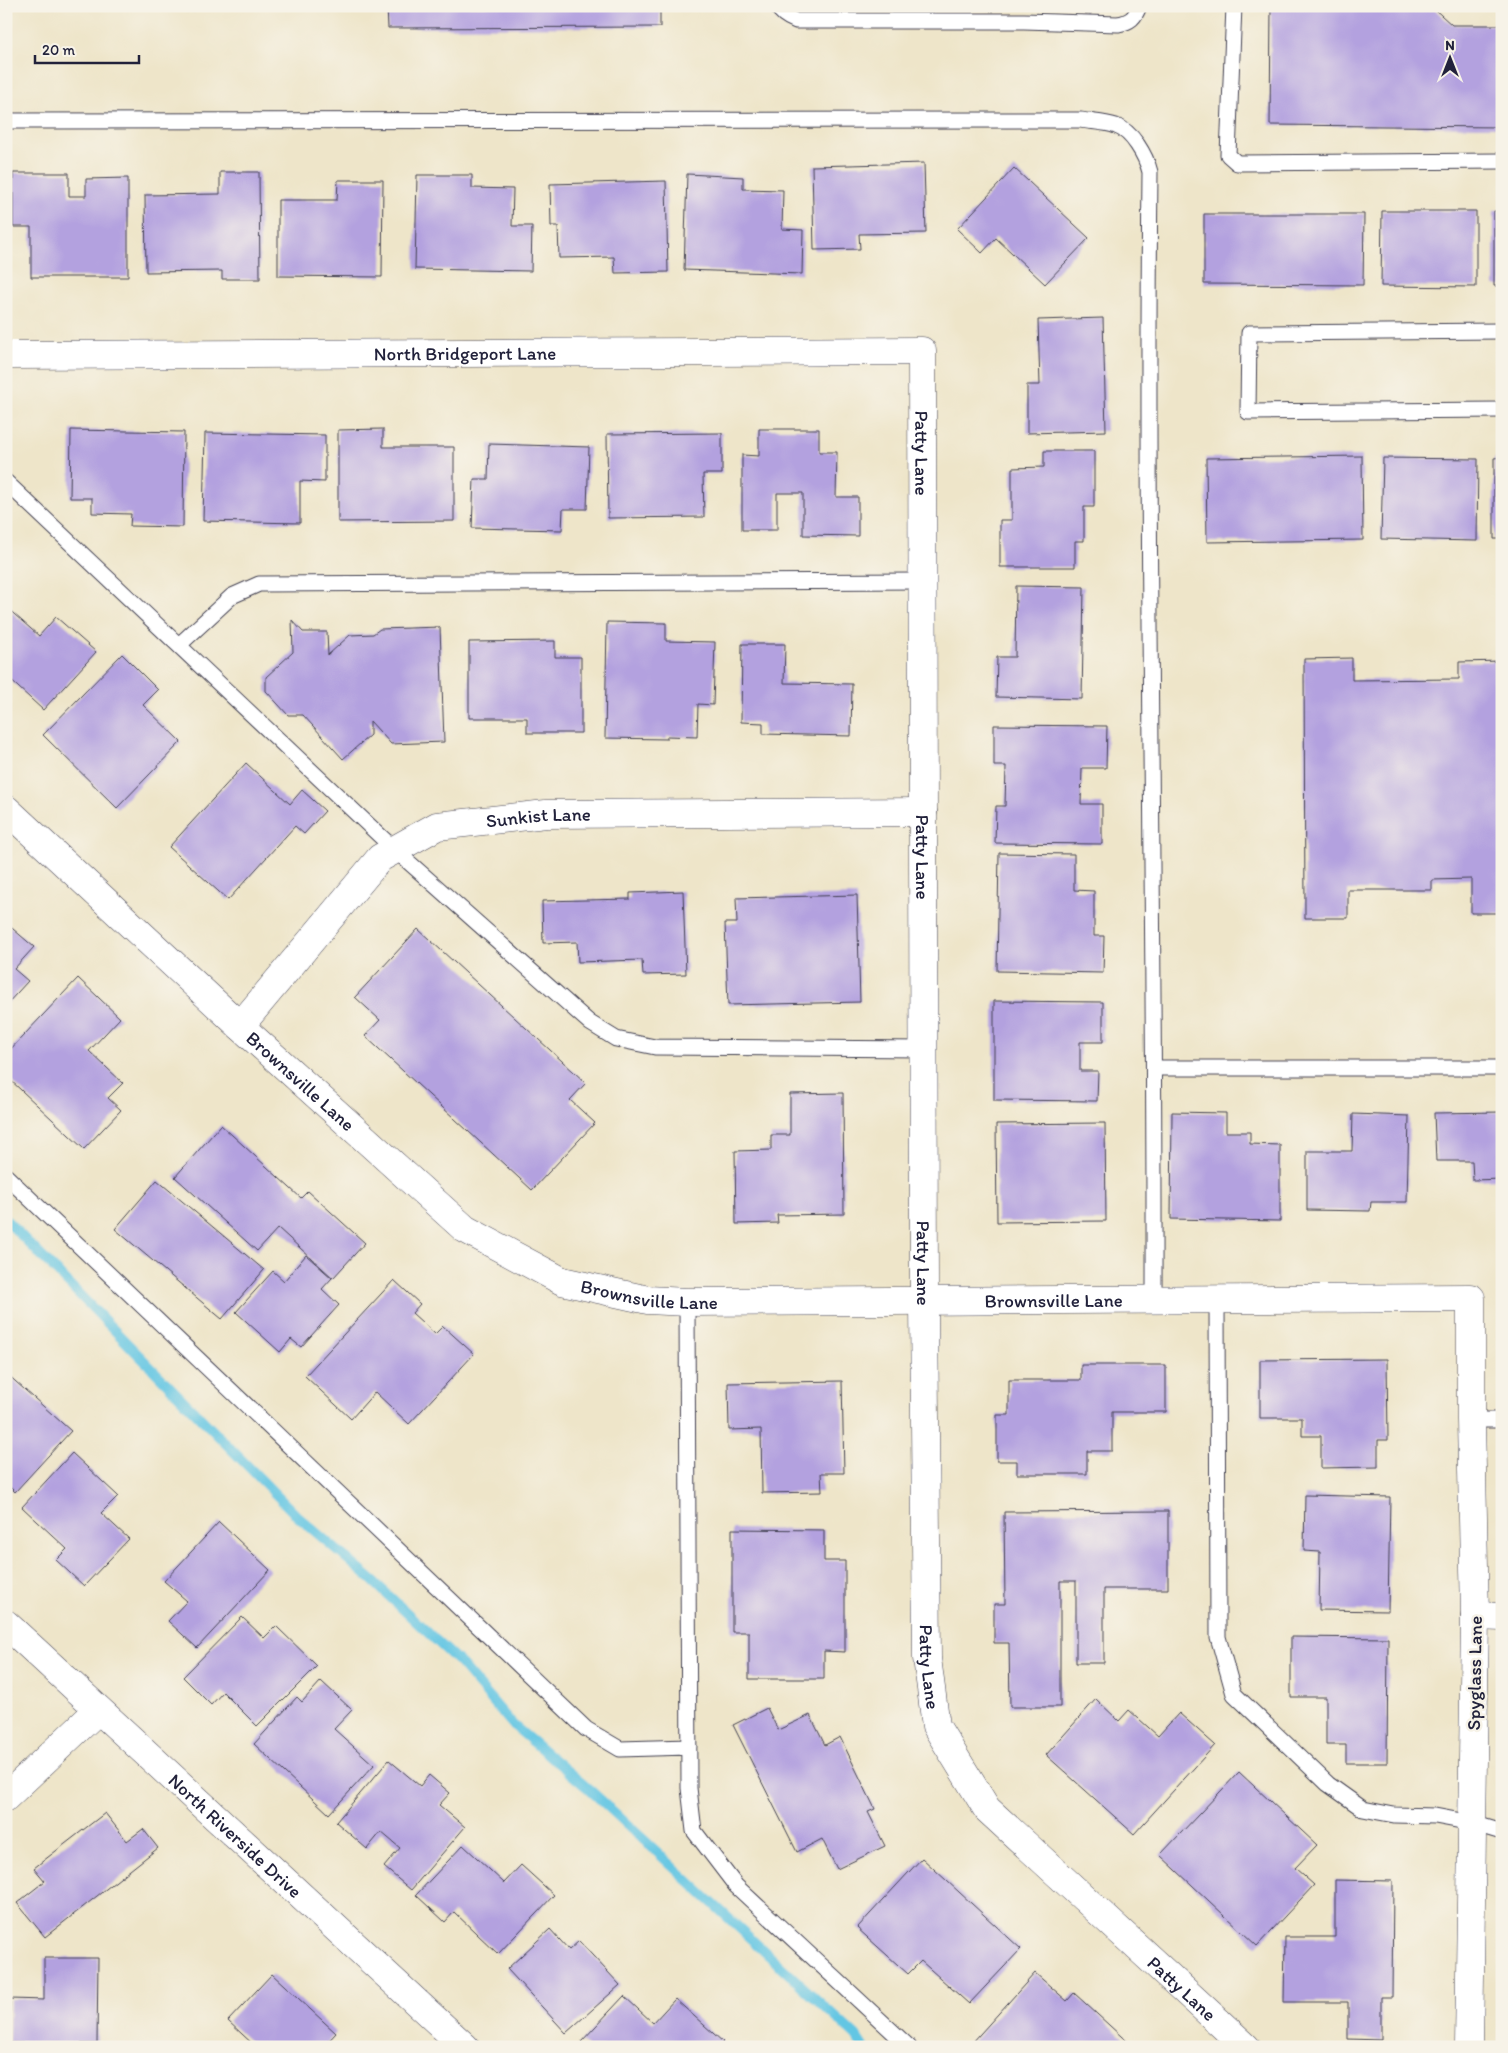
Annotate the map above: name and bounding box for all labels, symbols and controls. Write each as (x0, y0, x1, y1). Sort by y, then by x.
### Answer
scale bar (35, 32, 139, 64)
north arrow (1426, 32, 1476, 82)
text: N (1445, 37, 1455, 54)
text: 20 m (42, 41, 76, 59)
street label: North Bridgeport Lane (374, 342, 556, 365)
street label: Patty Lane (910, 410, 933, 496)
street label: Sunkist Lane (485, 803, 591, 833)
street label: Patty Lane (911, 814, 934, 900)
street label: Brownsville Lane (241, 1026, 360, 1136)
street label: Patty Lane (912, 1220, 935, 1306)
street label: Brownsville Lane (579, 1274, 718, 1314)
street label: Brownsville Lane (984, 1289, 1123, 1312)
street label: Spyglass Lane (1462, 1615, 1487, 1731)
street label: Patty Lane (915, 1624, 945, 1711)
street label: North Riverside Drive (164, 1769, 307, 1903)
street label: Patty Lane (1143, 1951, 1221, 2026)

